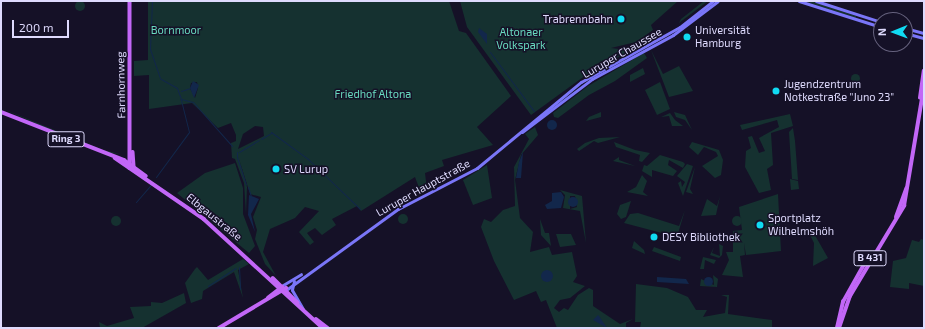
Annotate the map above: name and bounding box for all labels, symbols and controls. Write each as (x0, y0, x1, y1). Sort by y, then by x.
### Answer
scale bar (14, 12, 71, 38)
place label: Trabrennbahn (543, 12, 613, 26)
north arrow (873, 12, 913, 52)
marker: Trabrennbahn (616, 14, 626, 24)
text: 200 m (19, 20, 53, 34)
park label: Bornmoor (151, 23, 201, 37)
place label: Universität Hamburg (695, 24, 750, 50)
street label: Luruper Chaussee (580, 25, 664, 81)
park label: Altonaer Volkspark (496, 26, 546, 52)
text: N (875, 28, 888, 36)
marker: Universität Hamburg (682, 32, 692, 42)
street label: Farnhornweg (114, 51, 128, 119)
place label: Jugendzentrum Notkestraße "Juno 23" (784, 78, 894, 104)
marker: Jugendzentrum Notkestraße "Juno 23" (771, 86, 781, 96)
park label: Friedhof Altona (334, 87, 412, 101)
road number: Ring 3 (47, 131, 85, 147)
street label: Luruper Hauptstraße (374, 157, 472, 219)
place label: SV Lurup (284, 162, 328, 176)
marker: SV Lurup (271, 164, 281, 174)
street label: Elbgaustraße (184, 191, 244, 243)
place label: Sportplatz Wilhelmshöh (768, 212, 834, 238)
marker: Sportplatz Wilhelmshöh (755, 220, 765, 230)
place label: DESY Bibliothek (662, 230, 740, 244)
marker: DESY Bibliothek (649, 232, 659, 242)
road number: B 431 (853, 250, 887, 266)

